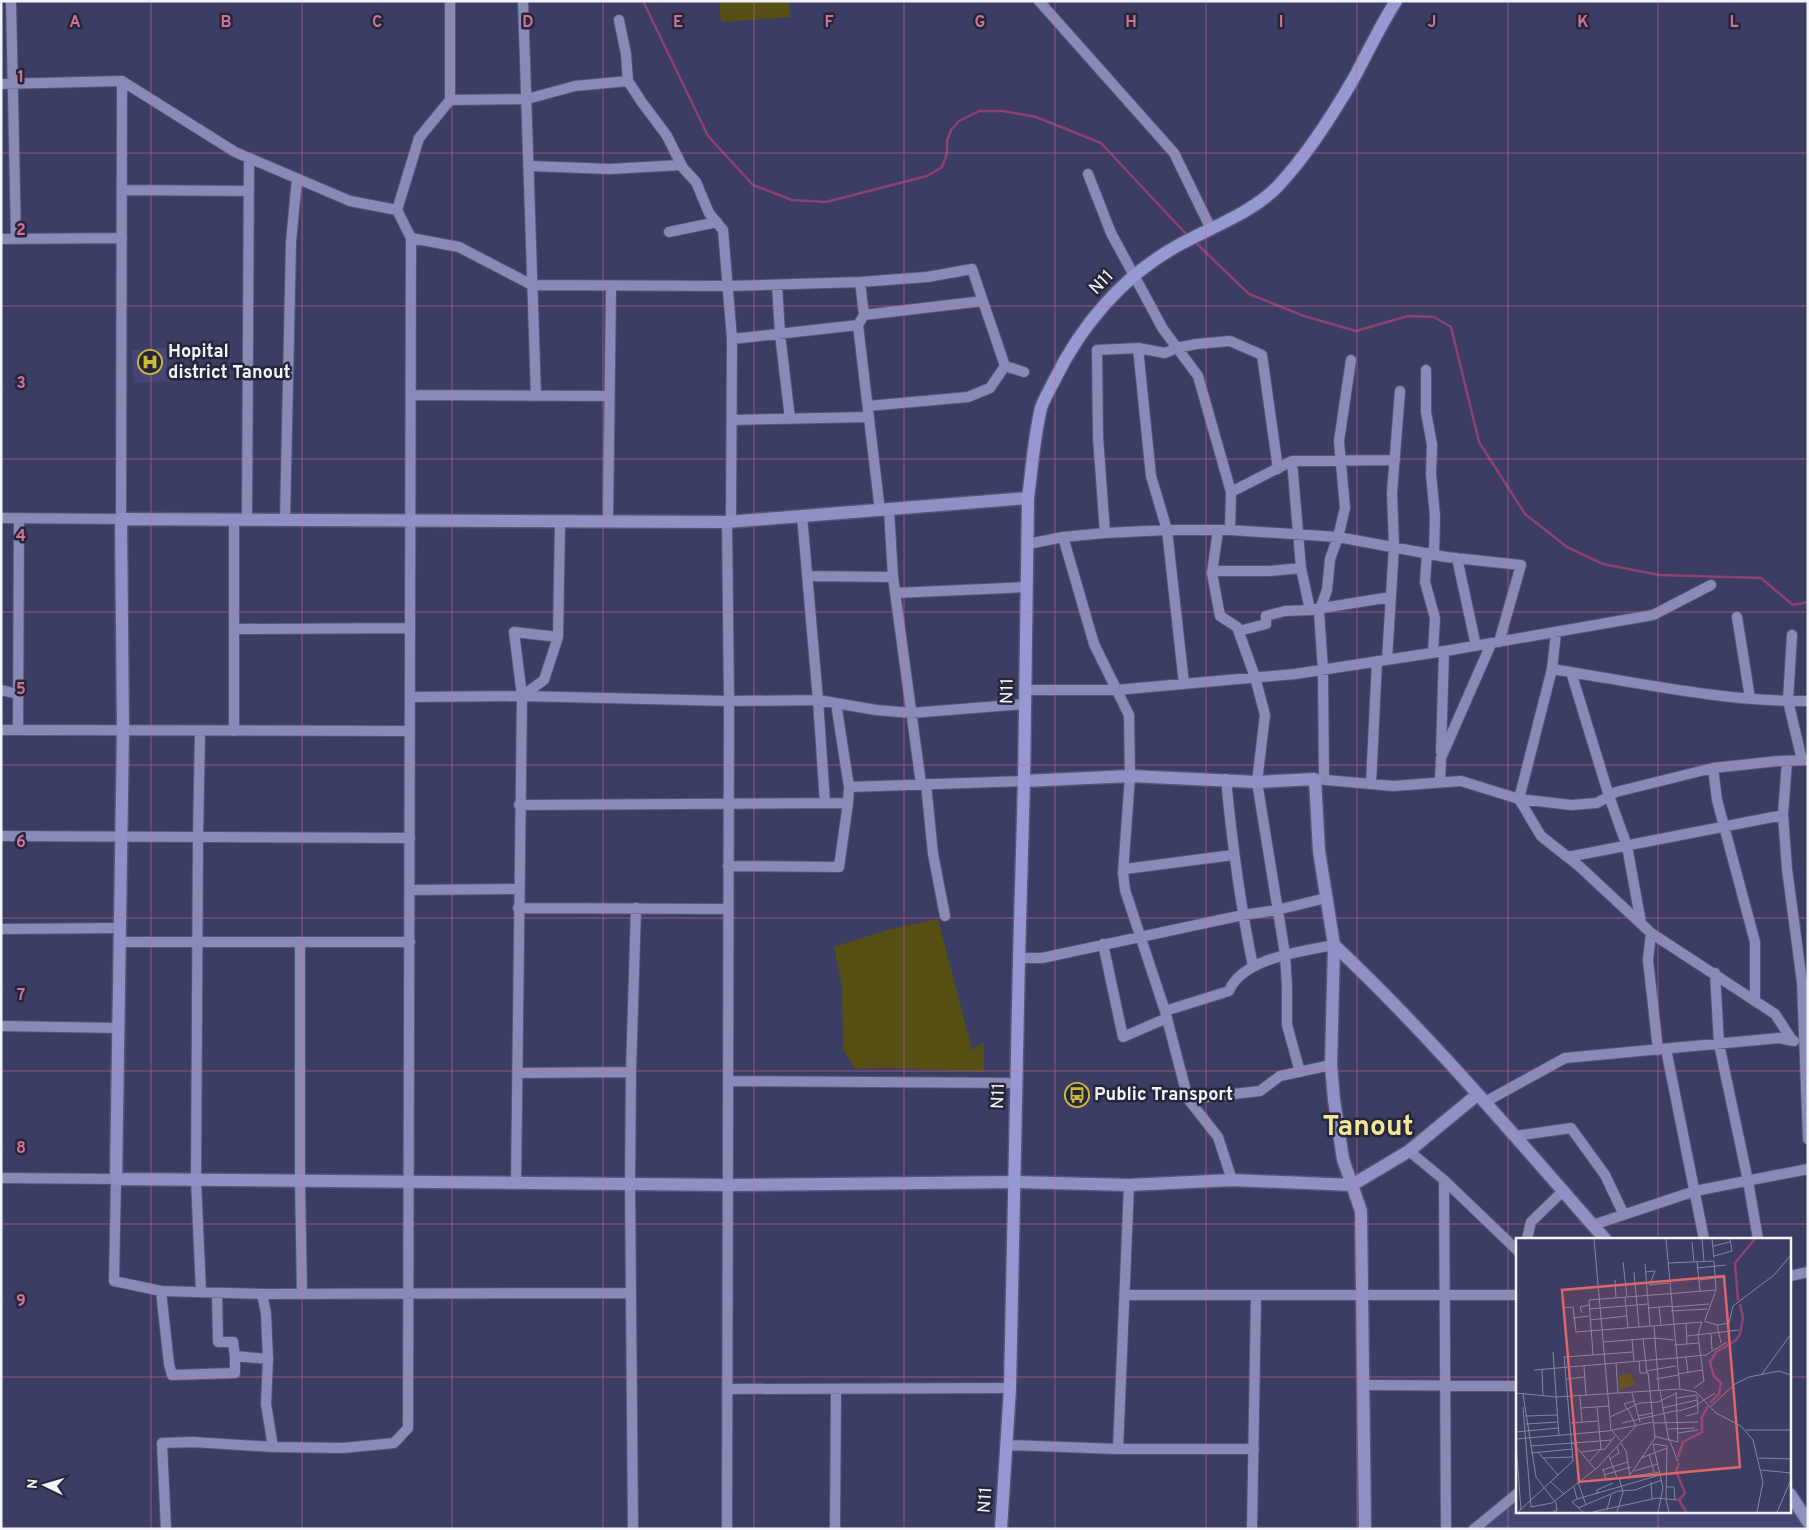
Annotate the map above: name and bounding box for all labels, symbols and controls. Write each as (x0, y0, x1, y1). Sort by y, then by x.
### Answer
text: A (69, 13, 81, 33)
text: B (220, 13, 232, 33)
text: C (372, 13, 382, 33)
text: D (522, 13, 534, 33)
text: E (673, 13, 683, 33)
text: F (824, 13, 834, 33)
text: G (975, 13, 985, 33)
text: H (1125, 13, 1137, 33)
text: I (1279, 13, 1283, 33)
text: J (1428, 13, 1436, 33)
text: K (1577, 13, 1589, 33)
text: L (1729, 13, 1739, 33)
text: 1 (18, 68, 24, 88)
text: 2 (16, 221, 26, 241)
street label: N11 (1085, 266, 1119, 300)
place label: Hopital district Tanout (168, 341, 291, 385)
hospital icon: Hopital district Tanout (137, 349, 163, 375)
text: 3 (16, 374, 26, 394)
text: 4 (16, 527, 26, 547)
street label: N11 (996, 678, 1020, 704)
text: 5 (16, 680, 26, 700)
text: 6 (16, 833, 26, 853)
text: 7 (17, 986, 25, 1006)
bus stop icon: Public Transport (1064, 1082, 1090, 1108)
street label: N11 (987, 1083, 1011, 1109)
place label: Public Transport (1094, 1084, 1233, 1107)
district label: Tanout (1323, 1110, 1413, 1146)
text: 8 (16, 1139, 26, 1159)
inset map (1516, 1238, 1792, 1512)
text: 9 (16, 1292, 26, 1312)
north arrow (20, 1460, 70, 1510)
text: N (25, 1478, 42, 1490)
street label: N11 (974, 1486, 998, 1514)

